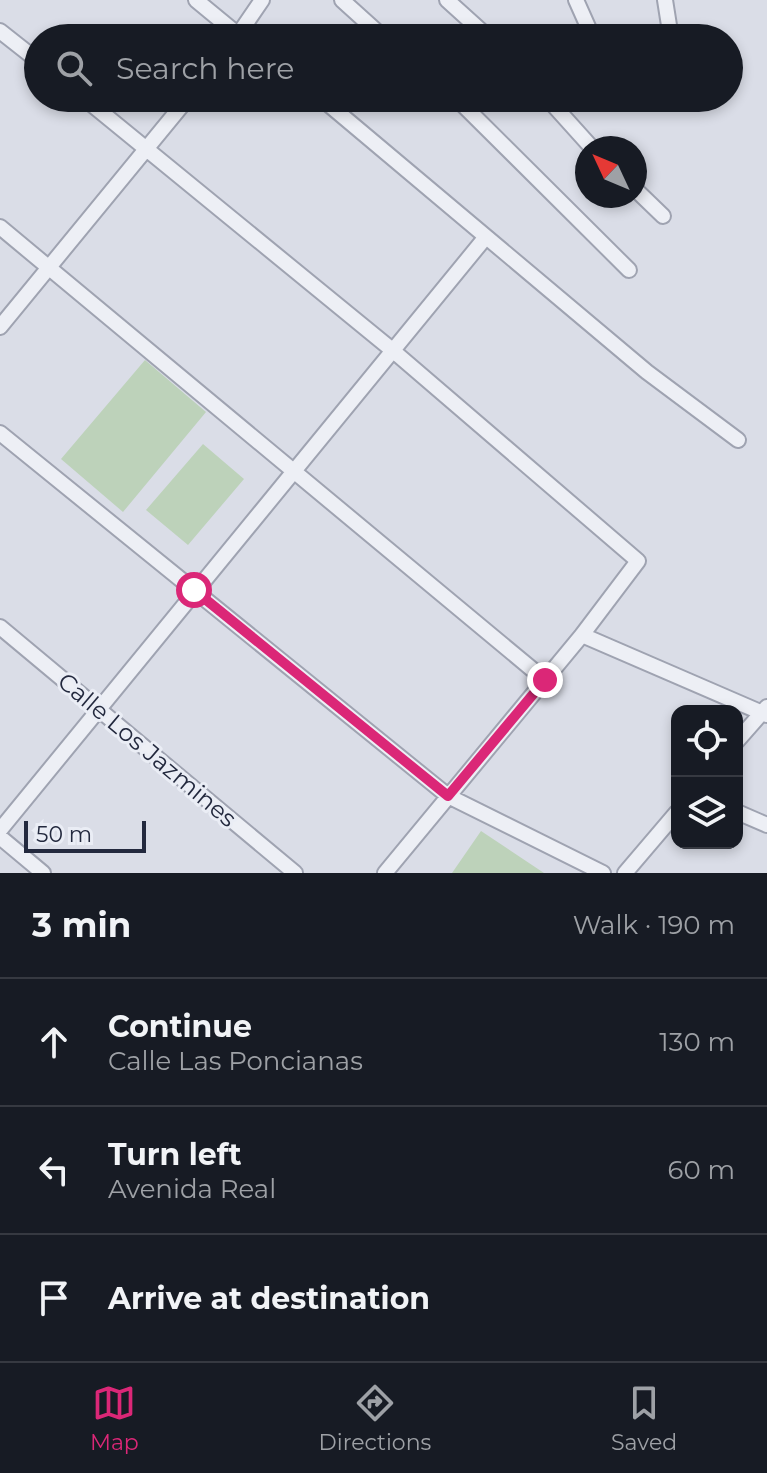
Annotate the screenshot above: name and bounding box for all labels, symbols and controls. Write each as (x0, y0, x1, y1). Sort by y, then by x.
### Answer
search box (24, 24, 743, 112)
icon: search (52, 46, 96, 90)
text: Search here (116, 50, 294, 87)
north arrow (575, 136, 647, 208)
route start (176, 572, 212, 608)
route end (527, 662, 563, 698)
street label: Calle Los Jazmines (52, 666, 243, 833)
map controls (671, 705, 743, 849)
button: locate (671, 705, 743, 777)
button: layers (671, 777, 743, 849)
scale bar (24, 817, 146, 853)
text: 50 m (36, 821, 92, 848)
text: 3 min (32, 904, 131, 946)
text: Walk · 190 m (573, 909, 735, 941)
text: Continue (108, 1008, 252, 1045)
icon: ahead (32, 1020, 76, 1064)
text: 130 m (659, 1026, 735, 1058)
text: Calle Las Poncianas (108, 1045, 363, 1077)
text: Turn left (108, 1136, 241, 1173)
icon: left (32, 1148, 76, 1192)
text: 60 m (668, 1154, 735, 1186)
text: Avenida Real (108, 1173, 276, 1205)
icon: arrive (32, 1276, 76, 1320)
text: Arrive at destination (108, 1280, 430, 1317)
tab: Map (90, 1381, 139, 1456)
tab: Directions (319, 1381, 431, 1456)
tab: Saved (611, 1381, 677, 1456)

